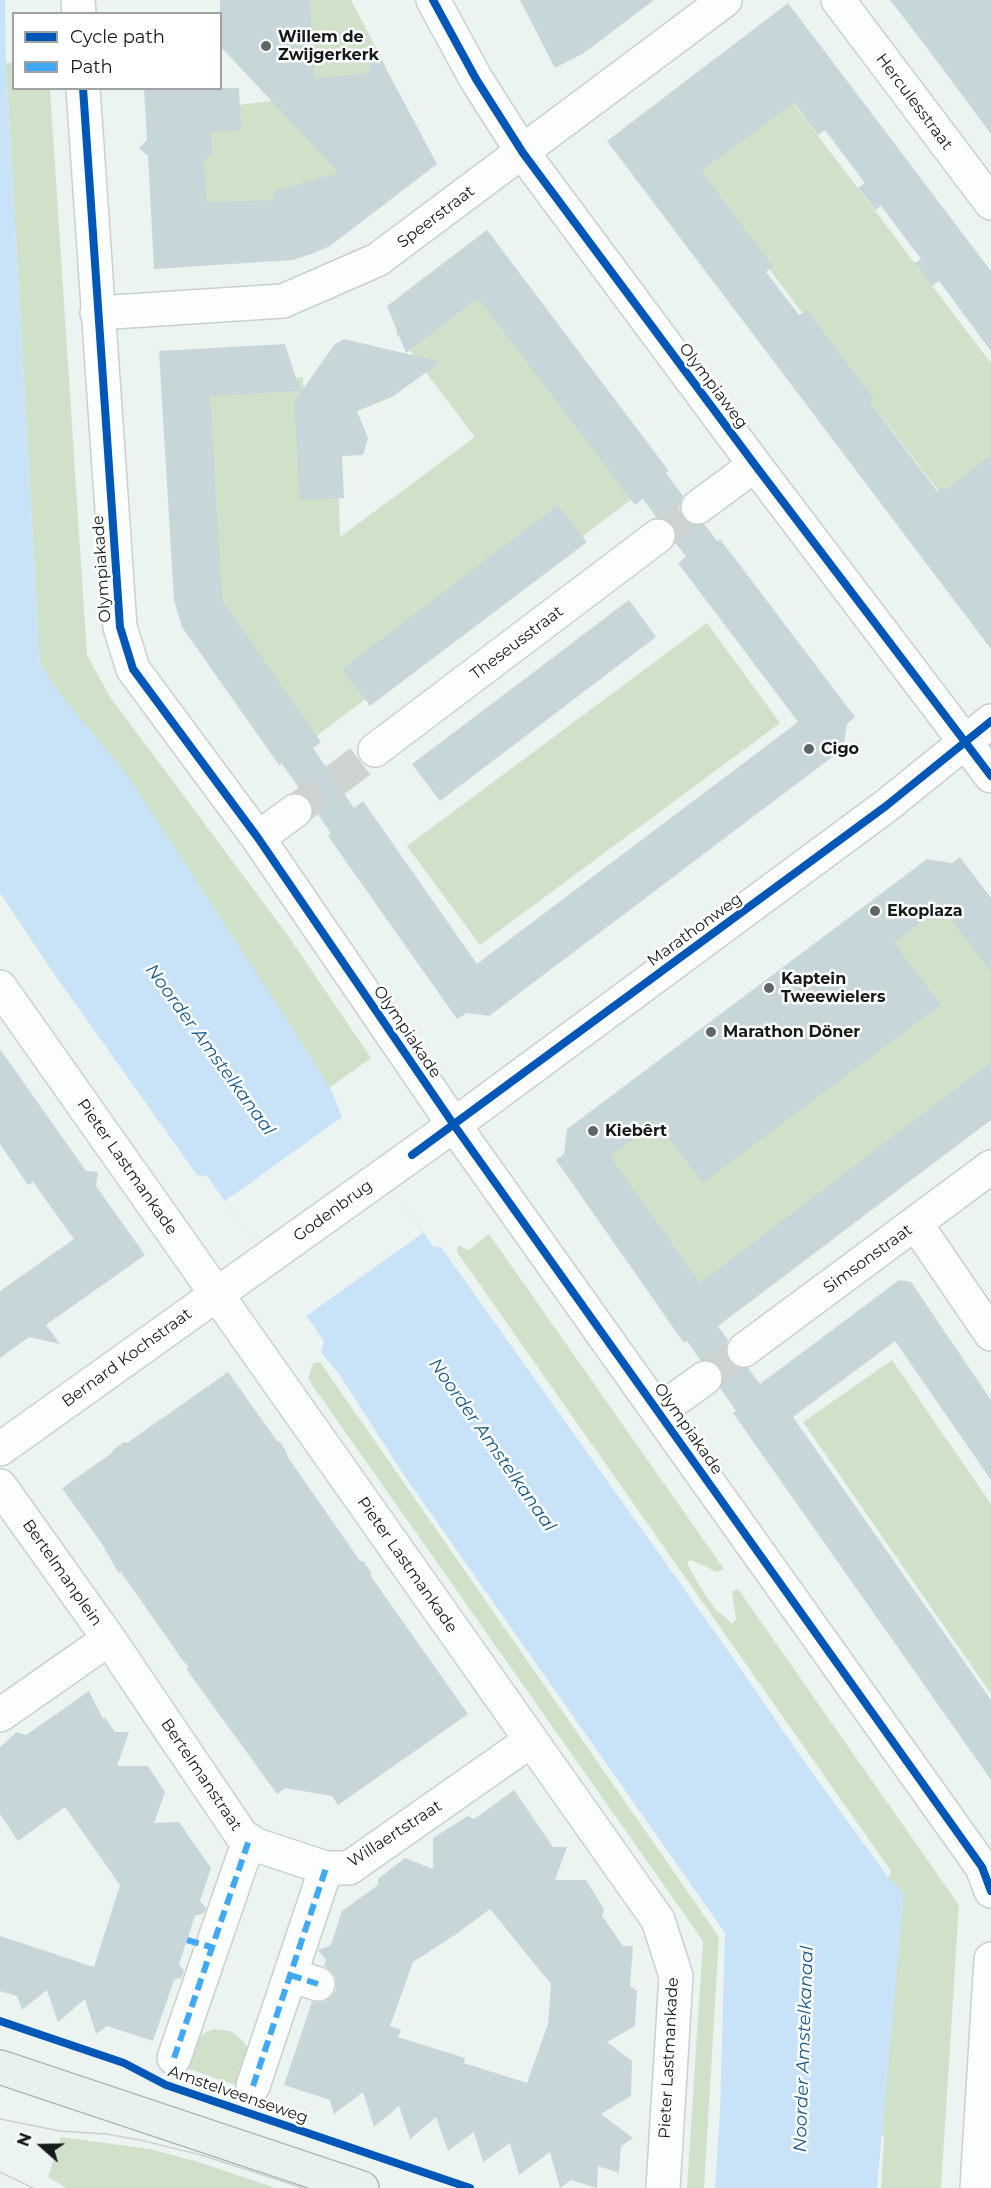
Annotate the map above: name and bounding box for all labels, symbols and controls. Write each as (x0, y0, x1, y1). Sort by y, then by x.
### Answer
legend (12, 12, 222, 90)
text: Cycle path (70, 26, 165, 48)
place label: Willem de Zwijgerkerk (278, 27, 379, 65)
marker: Willem de Zwijgerkerk (259, 39, 273, 53)
street label: Herculesstraat (871, 50, 957, 154)
text: Path (70, 56, 113, 78)
street label: Speerstraat (394, 182, 478, 252)
street label: Olympiaweg (675, 339, 751, 433)
street label: Olympiakade (89, 515, 115, 623)
street label: Theseusstraat (467, 602, 567, 684)
place label: Cigo (821, 739, 859, 759)
marker: Cigo (802, 742, 816, 756)
street label: Marathonweg (644, 889, 746, 971)
place label: Ekoplaza (887, 901, 963, 921)
marker: Ekoplaza (868, 904, 882, 918)
water label: Noorder Amstelkanaal (141, 960, 279, 1140)
place label: Kaptein Tweewielers (781, 969, 885, 1007)
marker: Kaptein Tweewielers (762, 981, 776, 995)
street label: Olympiakade (369, 982, 445, 1082)
place label: Marathon Döner (723, 1022, 860, 1042)
marker: Marathon Döner (704, 1025, 718, 1039)
street label: Pieter Lastmankade (73, 1095, 181, 1239)
place label: Kiebêrt (605, 1121, 667, 1141)
marker: Kiebêrt (586, 1124, 600, 1138)
street label: Godenbrug (290, 1176, 376, 1246)
street label: Simsonstraat (820, 1220, 916, 1298)
street label: Bernard Kochstraat (58, 1304, 196, 1412)
water label: Noorder Amstelkanaal (424, 1354, 560, 1536)
street label: Olympiakade (649, 1380, 727, 1478)
street label: Pieter Lastmankade (353, 1493, 461, 1637)
street label: Bertelmanplein (18, 1516, 106, 1630)
street label: Bertelmanstraat (156, 1715, 246, 1835)
street label: Willaertstraat (344, 1797, 446, 1871)
water label: Noorder Amstelkanaal (790, 1945, 818, 2153)
street label: Pieter Lastmankade (655, 1977, 683, 2139)
street label: Amstelveenseweg (165, 2062, 311, 2128)
north arrow (12, 2116, 72, 2176)
text: N (13, 2130, 36, 2149)

